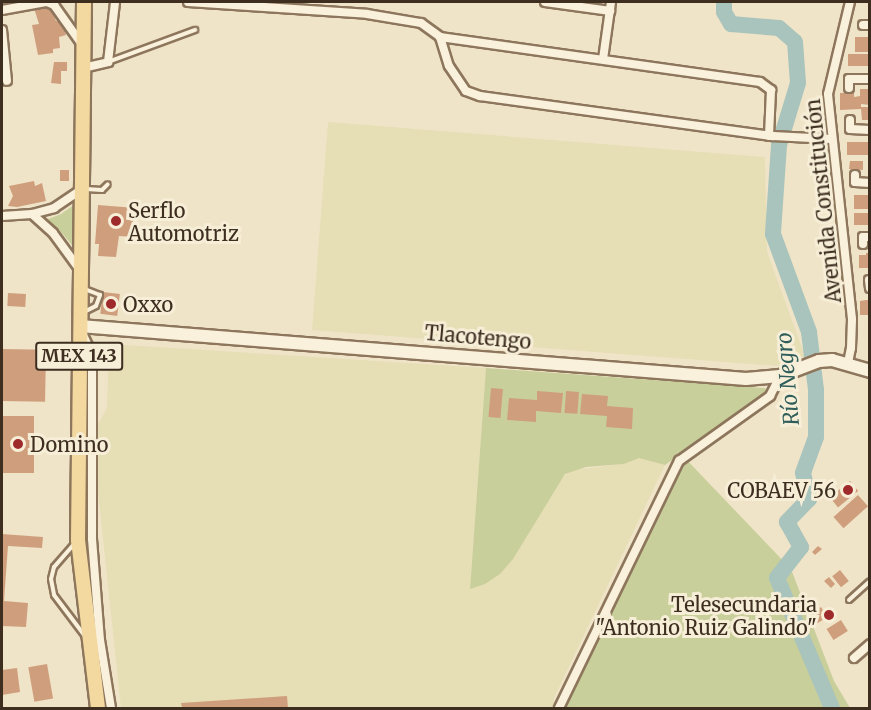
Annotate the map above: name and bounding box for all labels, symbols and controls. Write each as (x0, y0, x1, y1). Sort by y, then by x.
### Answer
street label: Avenida Constitución (800, 98, 846, 304)
place label: Serflo Automotriz (128, 198, 239, 245)
marker: Serflo Automotriz (109, 214, 123, 228)
place label: Oxxo (123, 292, 173, 316)
marker: Oxxo (104, 297, 118, 311)
street label: Tlacotengo (424, 320, 532, 354)
water label: Río Negro (771, 331, 805, 427)
road number: MEX 143 (34, 341, 124, 371)
place label: Domino (30, 432, 108, 456)
marker: Domino (11, 437, 25, 451)
place label: COBAEV 56 (727, 478, 836, 502)
marker: COBAEV 56 (841, 483, 855, 497)
place label: Telesecundaria "Antonio Ruiz Galindo" (596, 592, 817, 639)
marker: Telesecundaria "Antonio Ruiz Galindo" (822, 608, 836, 622)

